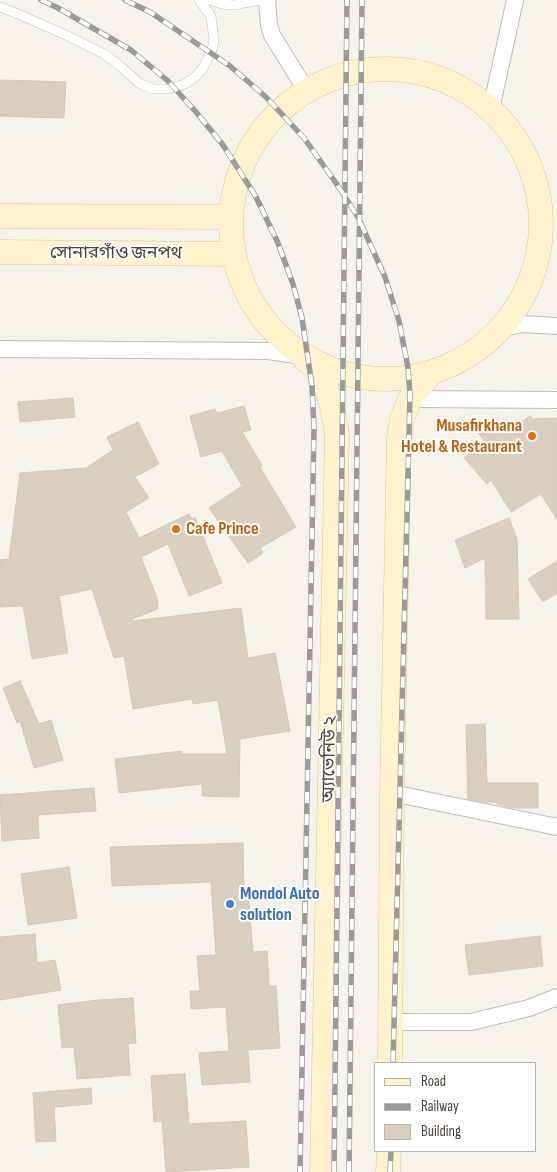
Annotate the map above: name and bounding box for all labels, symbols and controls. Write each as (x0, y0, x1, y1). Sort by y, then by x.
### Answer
street label: সোনারগাঁও জনপথ (50, 242, 182, 264)
place label: Musafirkhana Hotel & Restaurant (401, 415, 522, 458)
marker: Musafirkhana Hotel & Restaurant (526, 430, 538, 442)
place label: Cafe Prince (186, 518, 259, 540)
marker: Cafe Prince (170, 523, 182, 535)
street label: অ্যাভেনিউ ২ (318, 715, 342, 803)
place label: Mondol Auto solution (240, 883, 319, 926)
marker: Mondol Auto solution (224, 898, 236, 910)
legend (374, 1062, 537, 1152)
text: Road (421, 1072, 446, 1091)
text: Railway (421, 1097, 459, 1116)
text: Building (421, 1122, 461, 1141)

